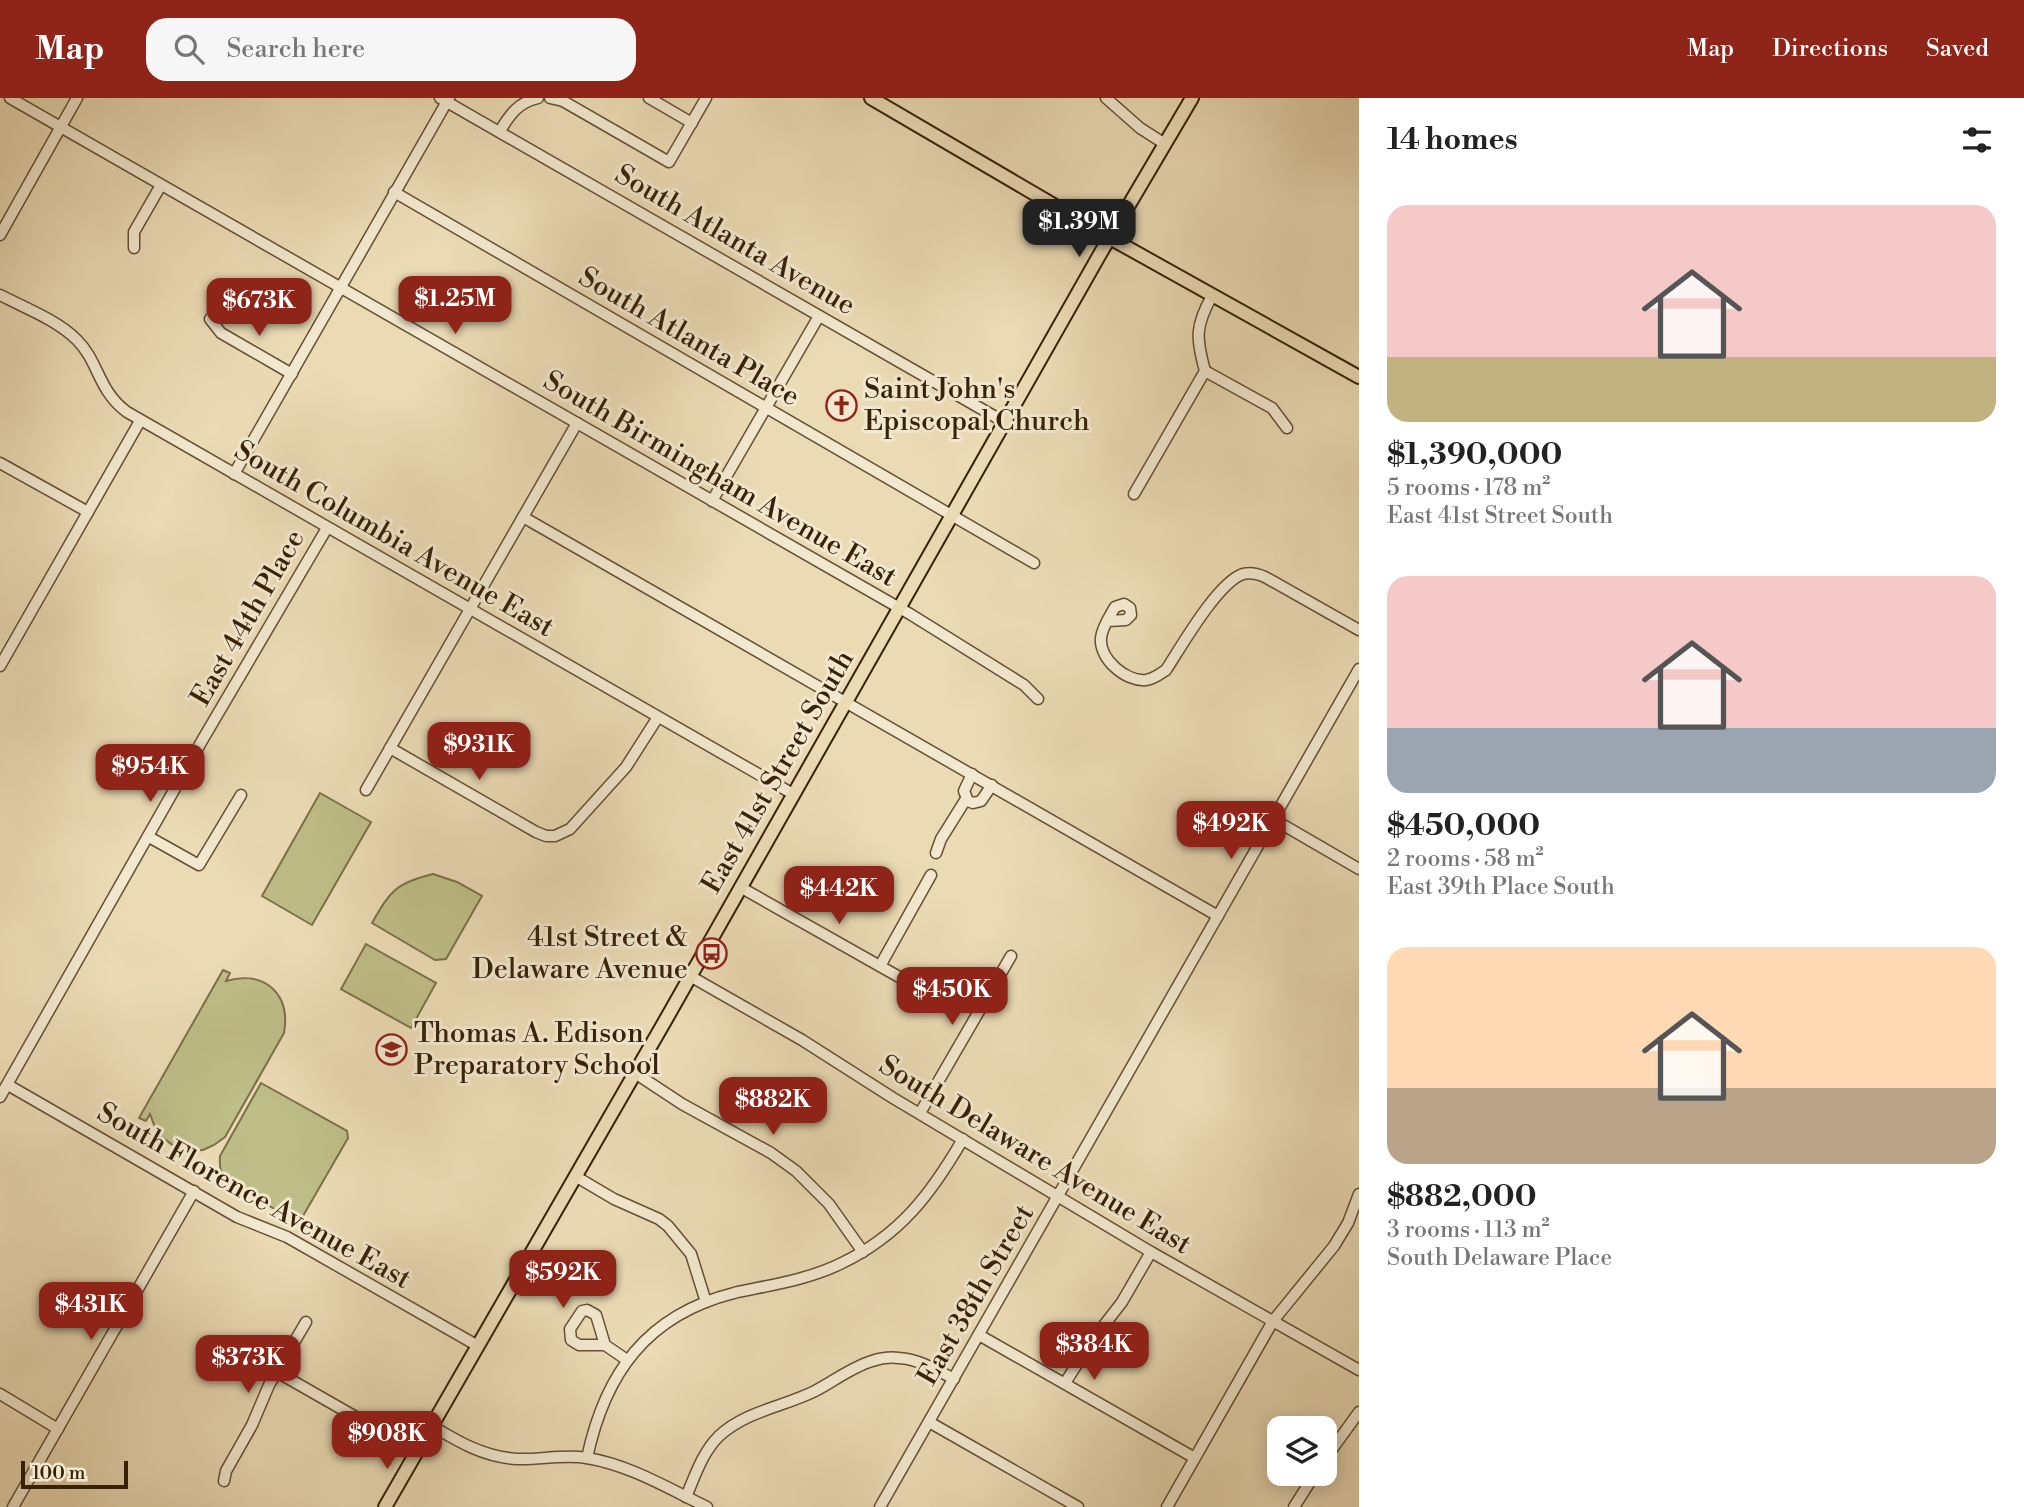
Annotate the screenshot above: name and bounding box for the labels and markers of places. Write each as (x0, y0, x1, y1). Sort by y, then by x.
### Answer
pin: $1.39M (1022, 200, 1136, 259)
pin: $1.25M (398, 276, 512, 336)
pin: $673K (210, 278, 308, 338)
place label: Saint John's Episcopal Church (864, 372, 1090, 439)
church icon: Saint John's Episcopal Church (824, 388, 858, 422)
pin: $931K (430, 722, 528, 782)
pin: $954K (101, 744, 199, 804)
pin: $492K (1182, 802, 1280, 861)
pin: $442K (790, 866, 888, 926)
place label: 41st Street & Delaware Avenue (472, 920, 689, 987)
bus stop icon: 41st Street & Delaware Avenue (694, 936, 728, 970)
pin: $450K (903, 968, 1001, 1027)
place label: Thomas A. Edison Preparatory School (414, 1016, 660, 1083)
school or university icon: Thomas A. Edison Preparatory School (374, 1032, 408, 1066)
pin: $882K (724, 1077, 822, 1137)
pin: $592K (514, 1250, 612, 1310)
pin: $431K (42, 1282, 140, 1342)
pin: $384K (1045, 1322, 1143, 1382)
pin: $373K (199, 1336, 297, 1395)
pin: $908K (338, 1412, 436, 1471)

